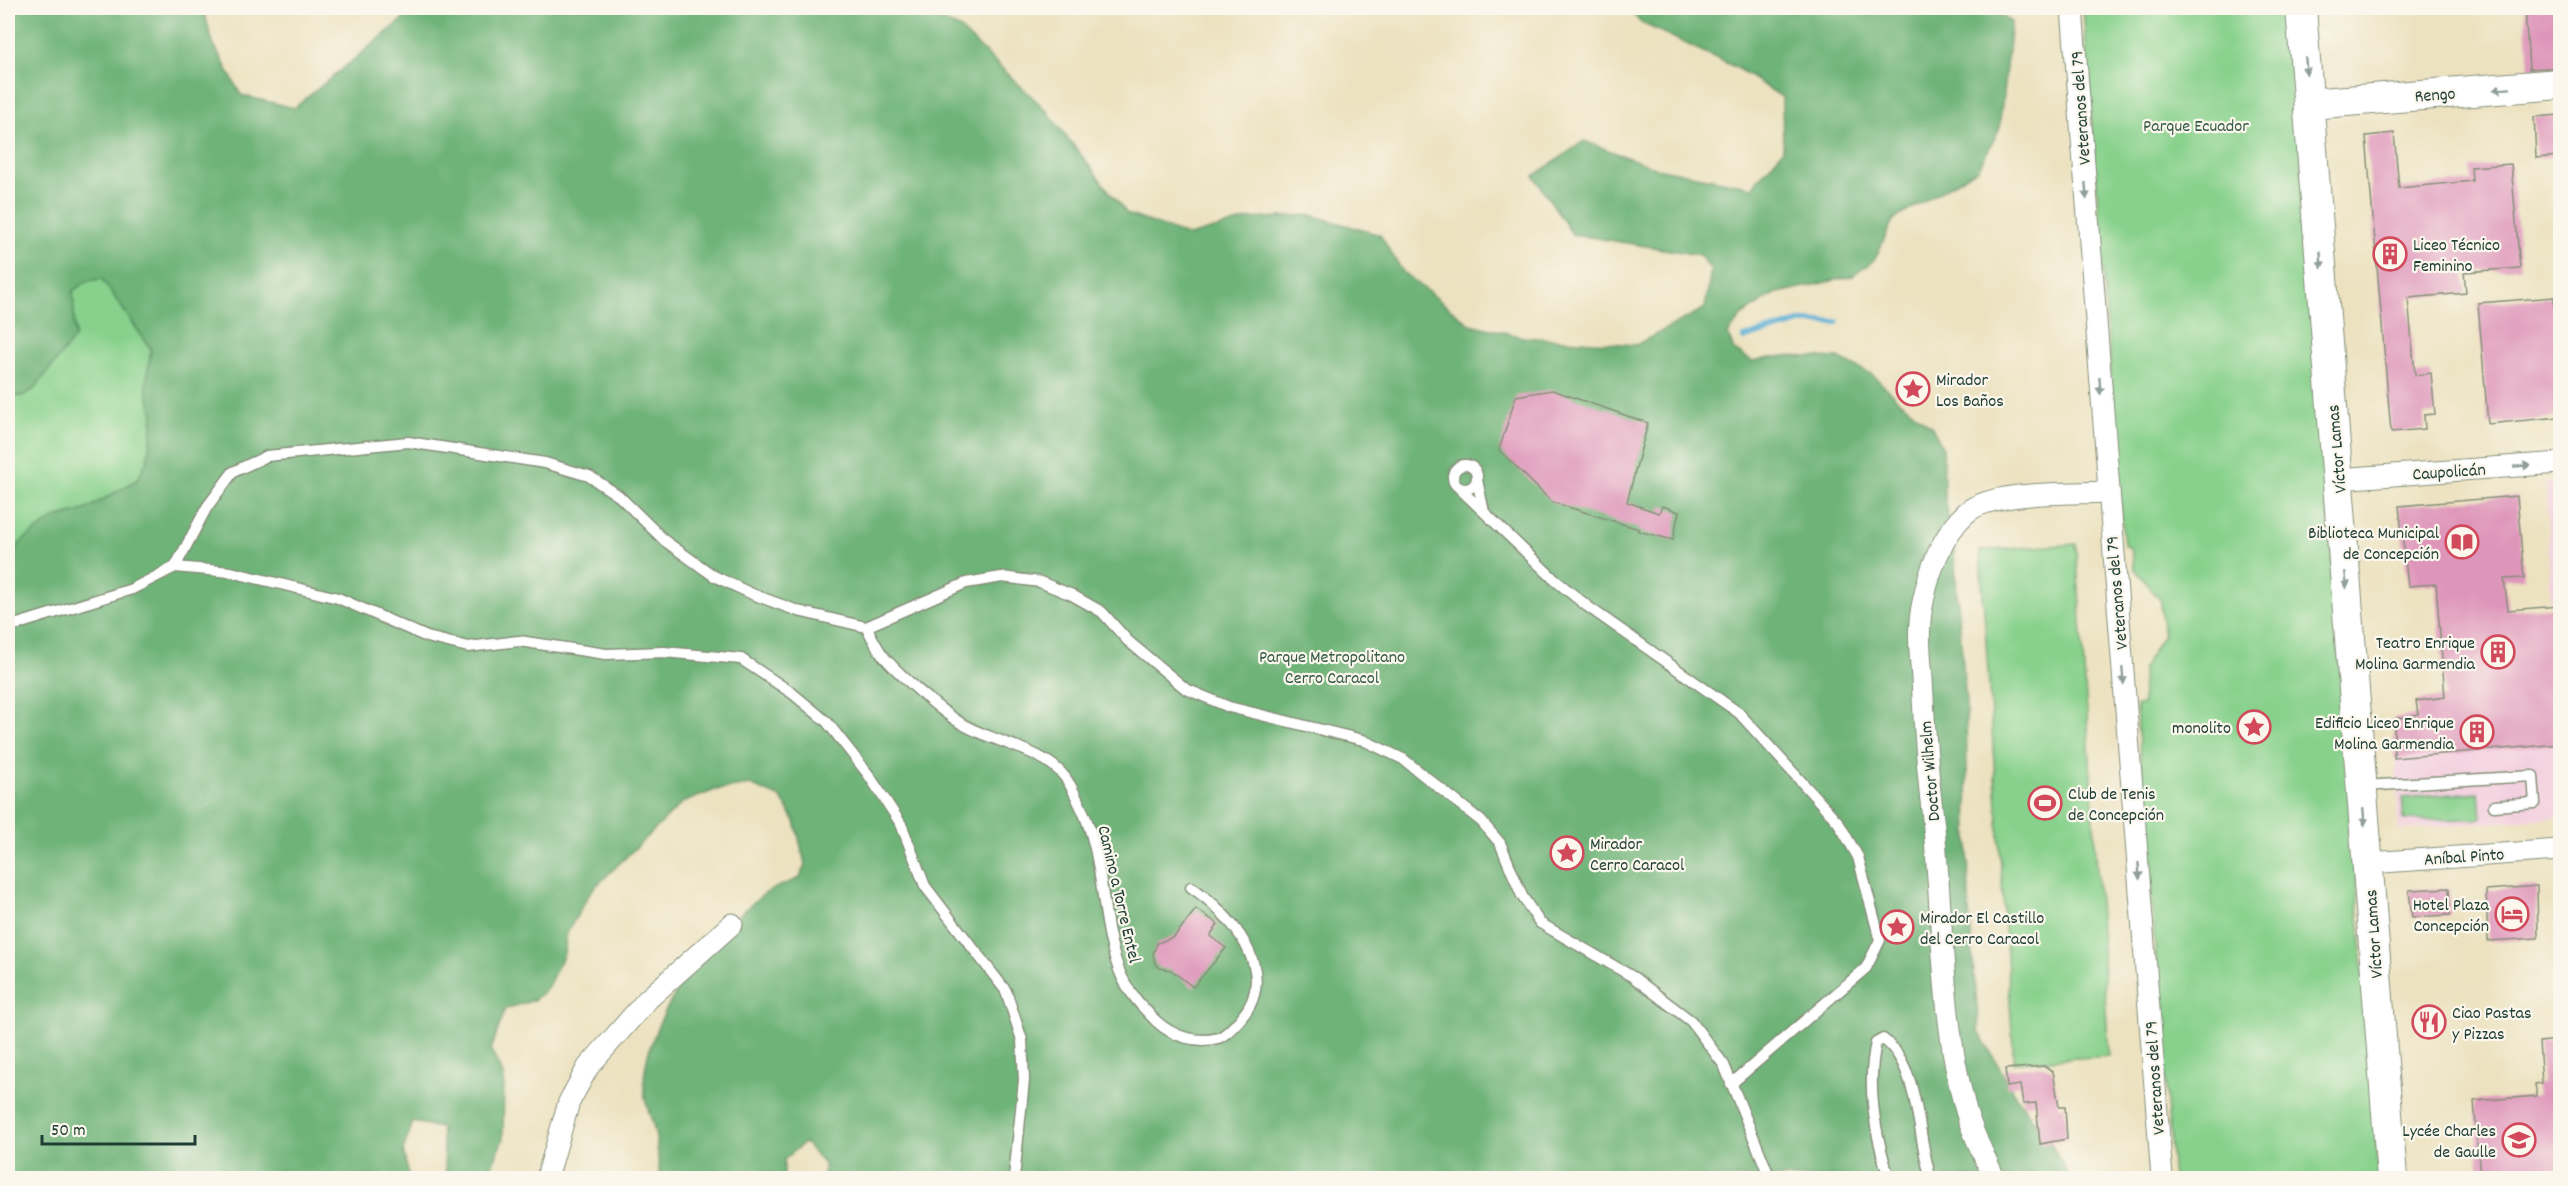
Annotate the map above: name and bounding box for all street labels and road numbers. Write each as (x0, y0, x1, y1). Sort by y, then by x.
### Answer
street label: Veteranos del 79 (2066, 50, 2099, 166)
street label: Rengo (2414, 83, 2456, 110)
street label: Víctor Lamas (2322, 403, 2355, 494)
street label: Caupolicán (2412, 458, 2487, 489)
street label: Veteranos del 79 (2101, 535, 2136, 651)
street label: Doctor Wilhelm (1915, 720, 1948, 822)
street label: Camino a Torre Entel (1090, 823, 1146, 966)
street label: Aníbal Pinto (2423, 843, 2505, 874)
street label: Víctor Lamas (2360, 889, 2391, 979)
street label: Veteranos del 79 (2140, 1020, 2173, 1136)

